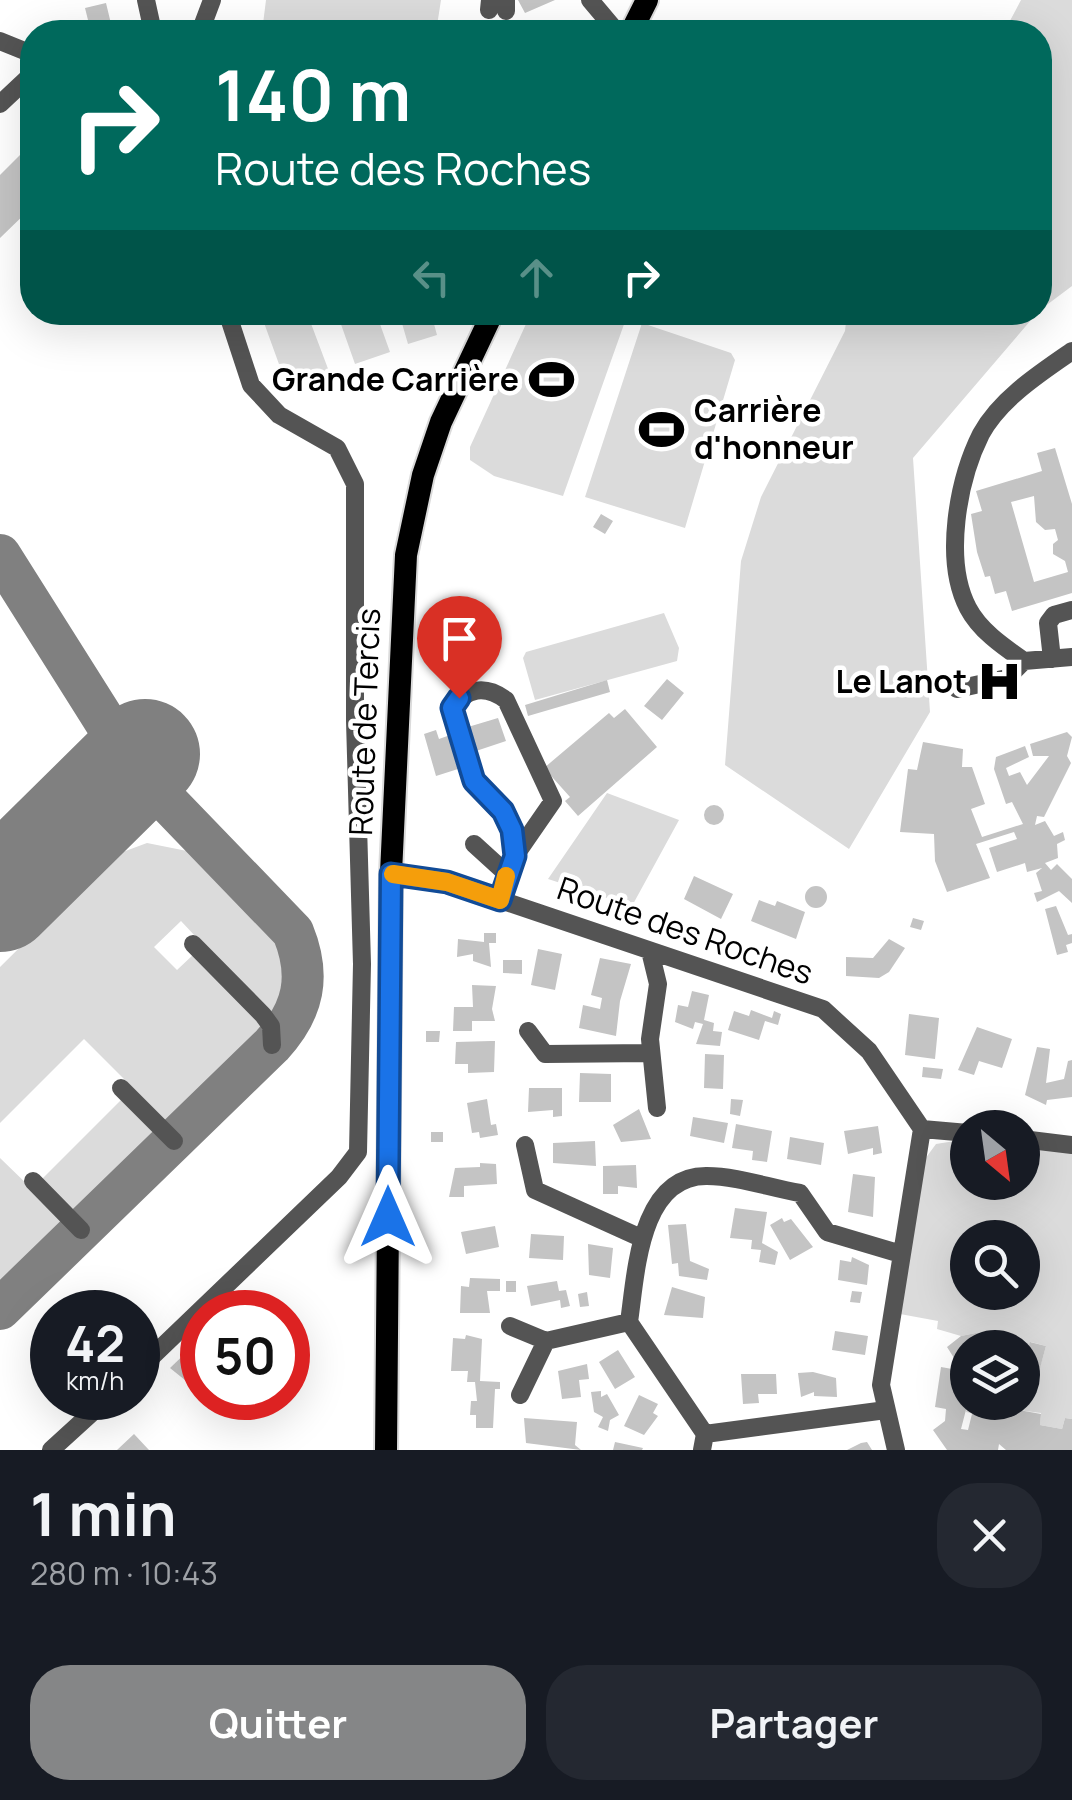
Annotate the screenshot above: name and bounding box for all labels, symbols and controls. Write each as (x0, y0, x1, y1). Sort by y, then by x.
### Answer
text: 140 m (215, 46, 411, 142)
icon: right (50, 60, 180, 190)
text: Route des Roches (215, 137, 591, 199)
icon: left (404, 250, 459, 305)
icon: ahead (509, 250, 564, 305)
icon: right (614, 250, 669, 305)
sports icon: Grande Carrière (528, 356, 576, 404)
place label: Grande Carrière (272, 357, 519, 401)
place label: Carrière d'honneur (694, 388, 854, 469)
sports icon: Carrière d'honneur (637, 405, 685, 453)
pin (417, 596, 502, 699)
street label: Route de Tercis (338, 608, 390, 836)
icon: arrive (432, 611, 487, 666)
hospital icon: Le Lanot (976, 658, 1024, 706)
place label: Le Lanot (835, 659, 967, 703)
street label: Route des Roches (552, 866, 819, 994)
north arrow (950, 1110, 1040, 1200)
map controls (950, 1110, 1040, 1420)
position arrow (336, 1165, 440, 1269)
button: search (950, 1220, 1040, 1310)
speed limit sign: 50 (180, 1290, 310, 1420)
text: 42 (65, 1309, 125, 1377)
button: layers (950, 1330, 1040, 1420)
text: km/h (66, 1363, 124, 1398)
text: 1 min (30, 1472, 177, 1554)
button: close (937, 1483, 1042, 1588)
text: 280 m · 10:43 (30, 1551, 218, 1595)
button: Quitter (30, 1665, 526, 1780)
button: Partager (546, 1665, 1042, 1780)

